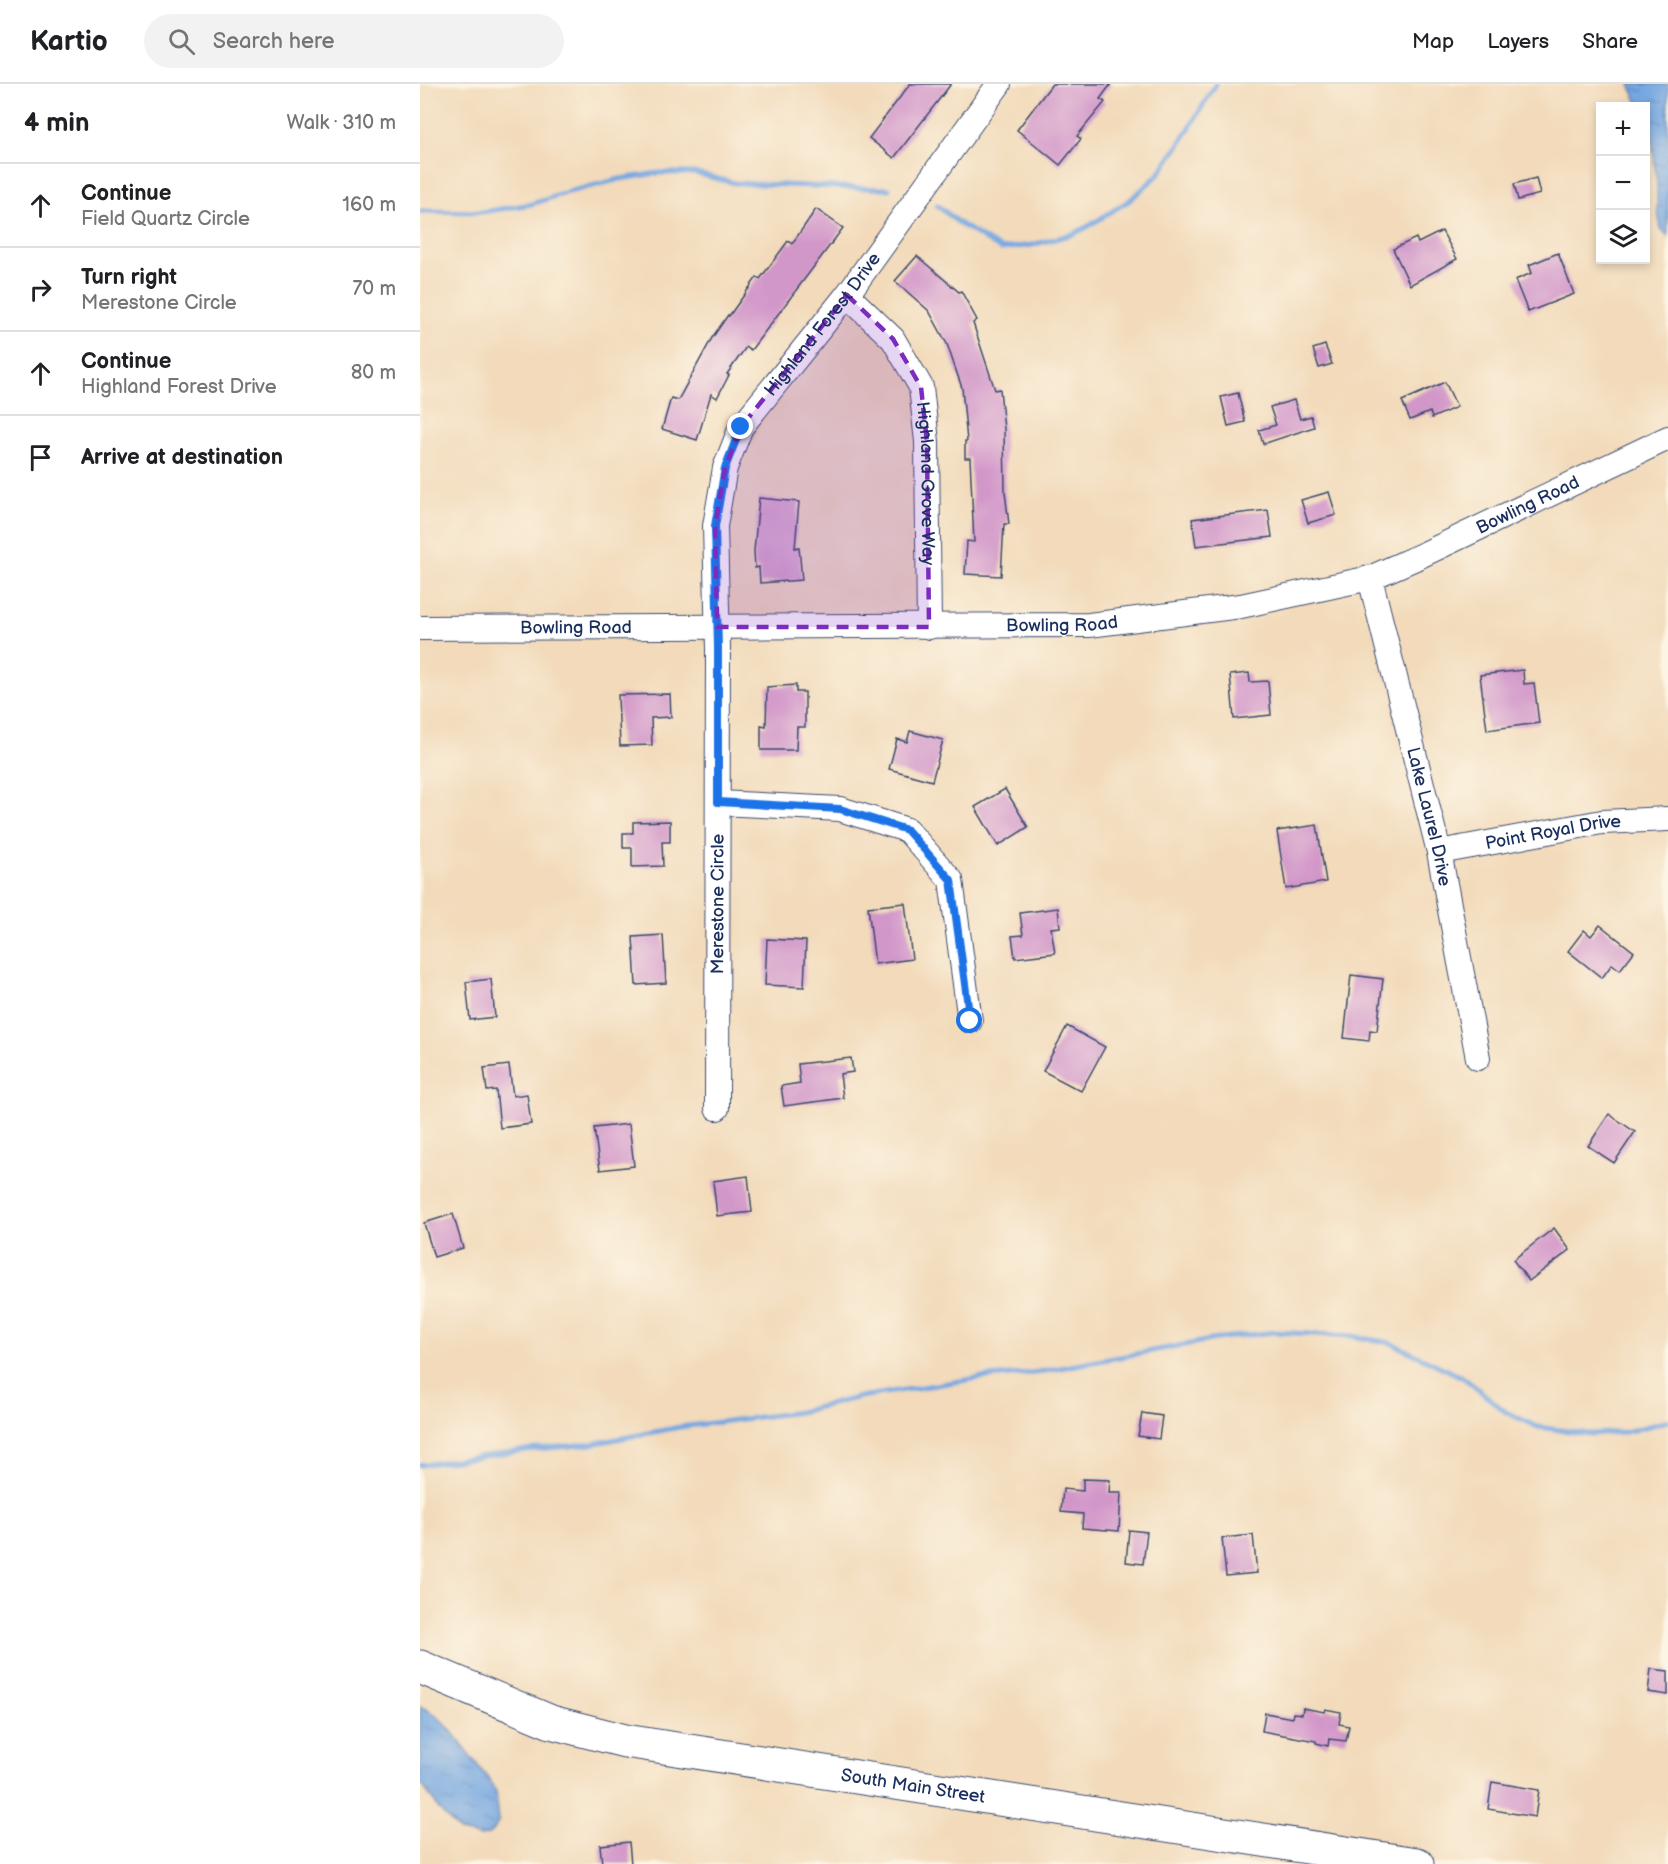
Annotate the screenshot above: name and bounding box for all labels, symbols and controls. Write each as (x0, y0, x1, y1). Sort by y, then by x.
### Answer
search box (144, 14, 564, 68)
text: Kartio (30, 25, 108, 58)
icon: search (165, 25, 198, 58)
text: Search here (213, 28, 335, 55)
text: Map (1412, 29, 1454, 54)
text: Layers (1487, 29, 1549, 54)
text: Share (1582, 29, 1638, 54)
map controls (1596, 102, 1650, 264)
button: + (1596, 102, 1650, 156)
text: 4 min (24, 108, 89, 139)
text: Walk · 310 m (287, 111, 396, 135)
button: − (1596, 156, 1650, 210)
text: Continue (81, 180, 171, 207)
icon: ahead (24, 189, 57, 222)
text: 160 m (342, 193, 396, 217)
text: Field Quartz Circle (81, 207, 250, 231)
button: layers (1596, 210, 1650, 264)
street label: Highland Forest Drive (760, 248, 885, 400)
text: Turn right (81, 264, 177, 291)
icon: right (24, 273, 57, 306)
text: 70 m (352, 277, 396, 301)
text: Merestone Circle (81, 291, 237, 315)
text: Continue (81, 348, 171, 375)
icon: ahead (24, 357, 57, 390)
text: 80 m (351, 361, 396, 385)
text: Highland Forest Drive (81, 375, 277, 399)
street label: Highland Grove Way (912, 401, 938, 566)
route end (727, 413, 753, 439)
icon: arrive (24, 441, 57, 474)
text: Arrive at destination (81, 444, 283, 471)
street label: Bowling Road (1473, 472, 1583, 539)
street label: Bowling Road (1006, 611, 1119, 636)
street label: Bowling Road (520, 617, 632, 639)
street label: Lake Laurel Drive (1402, 745, 1455, 888)
street label: Point Royal Drive (1484, 811, 1622, 854)
street label: Merestone Circle (707, 834, 729, 974)
route start (956, 1007, 982, 1033)
street label: South Main Street (840, 1765, 987, 1808)

